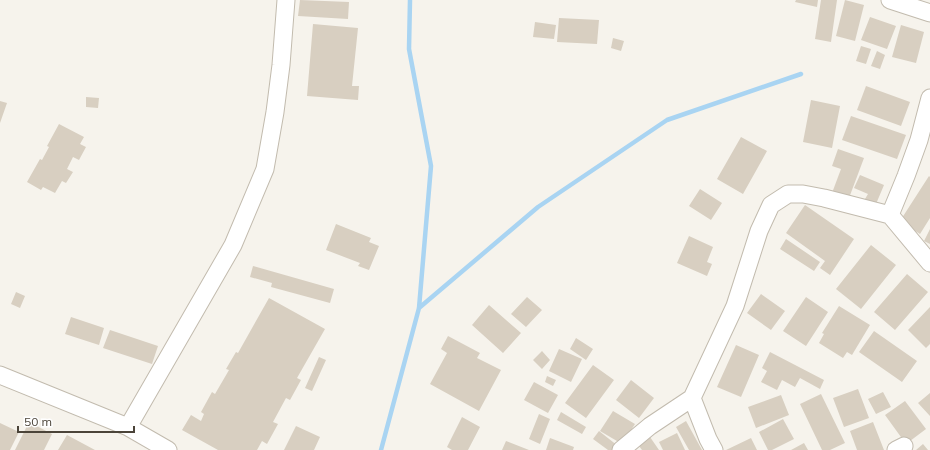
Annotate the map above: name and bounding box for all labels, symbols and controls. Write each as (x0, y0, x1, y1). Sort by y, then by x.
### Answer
scale bar (18, 408, 134, 434)
text: 50 m (24, 414, 52, 429)

